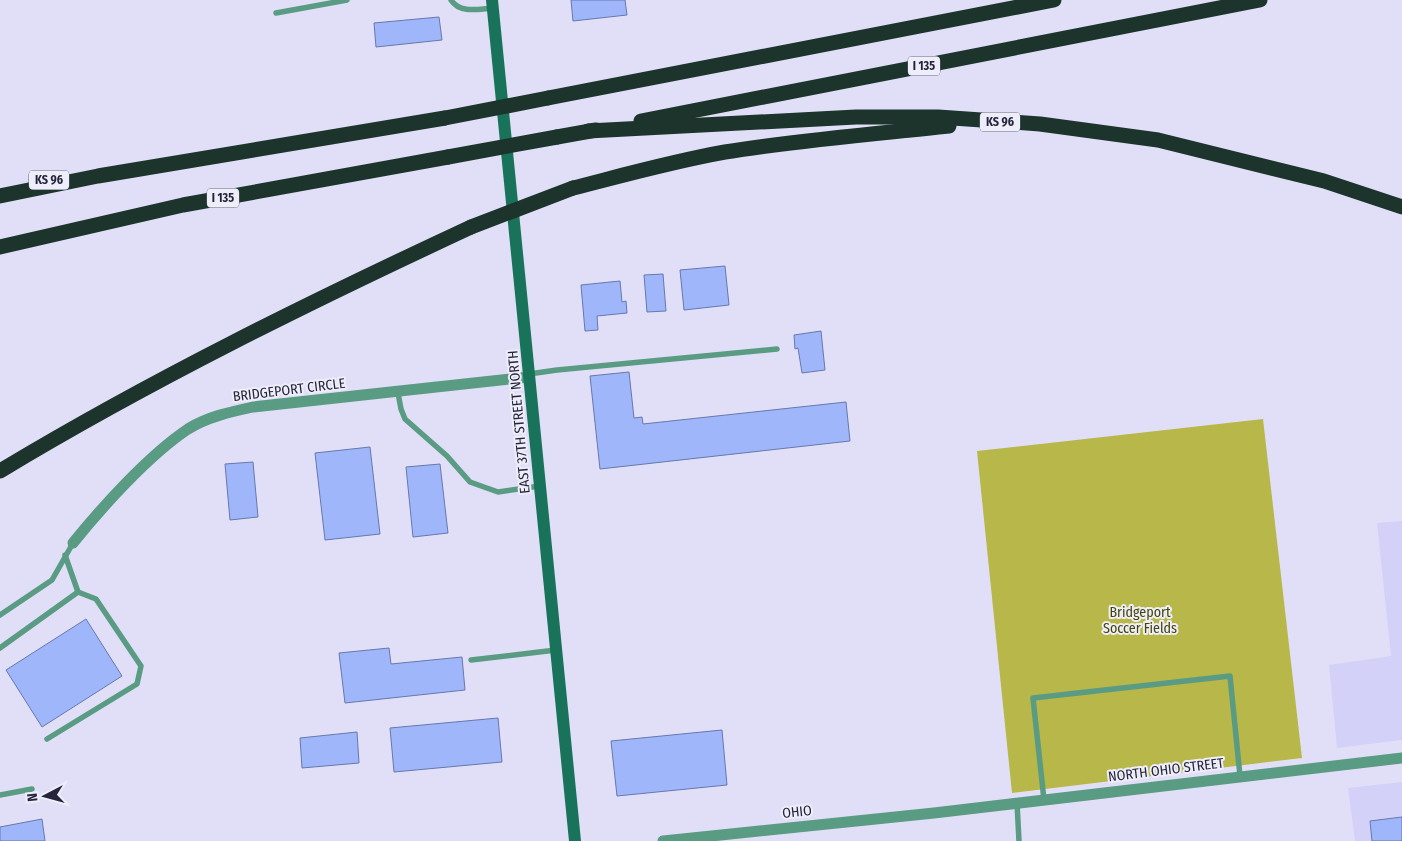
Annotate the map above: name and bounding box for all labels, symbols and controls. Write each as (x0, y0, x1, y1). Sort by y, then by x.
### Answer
road number: I 135 (908, 56, 940, 76)
road number: KS 96 (980, 112, 1020, 132)
road number: KS 96 (29, 170, 69, 190)
road number: I 135 (207, 188, 239, 208)
street label: EAST 37TH STREET NORTH (504, 350, 534, 494)
street label: BRIDGEPORT CIRCLE (232, 375, 347, 405)
park label: Bridgeport Soccer Fields (1103, 604, 1177, 637)
street label: NORTH OHIO STREET (1107, 754, 1225, 786)
north arrow (20, 771, 70, 821)
text: N (24, 792, 41, 802)
street label: OHIO (781, 802, 813, 822)

